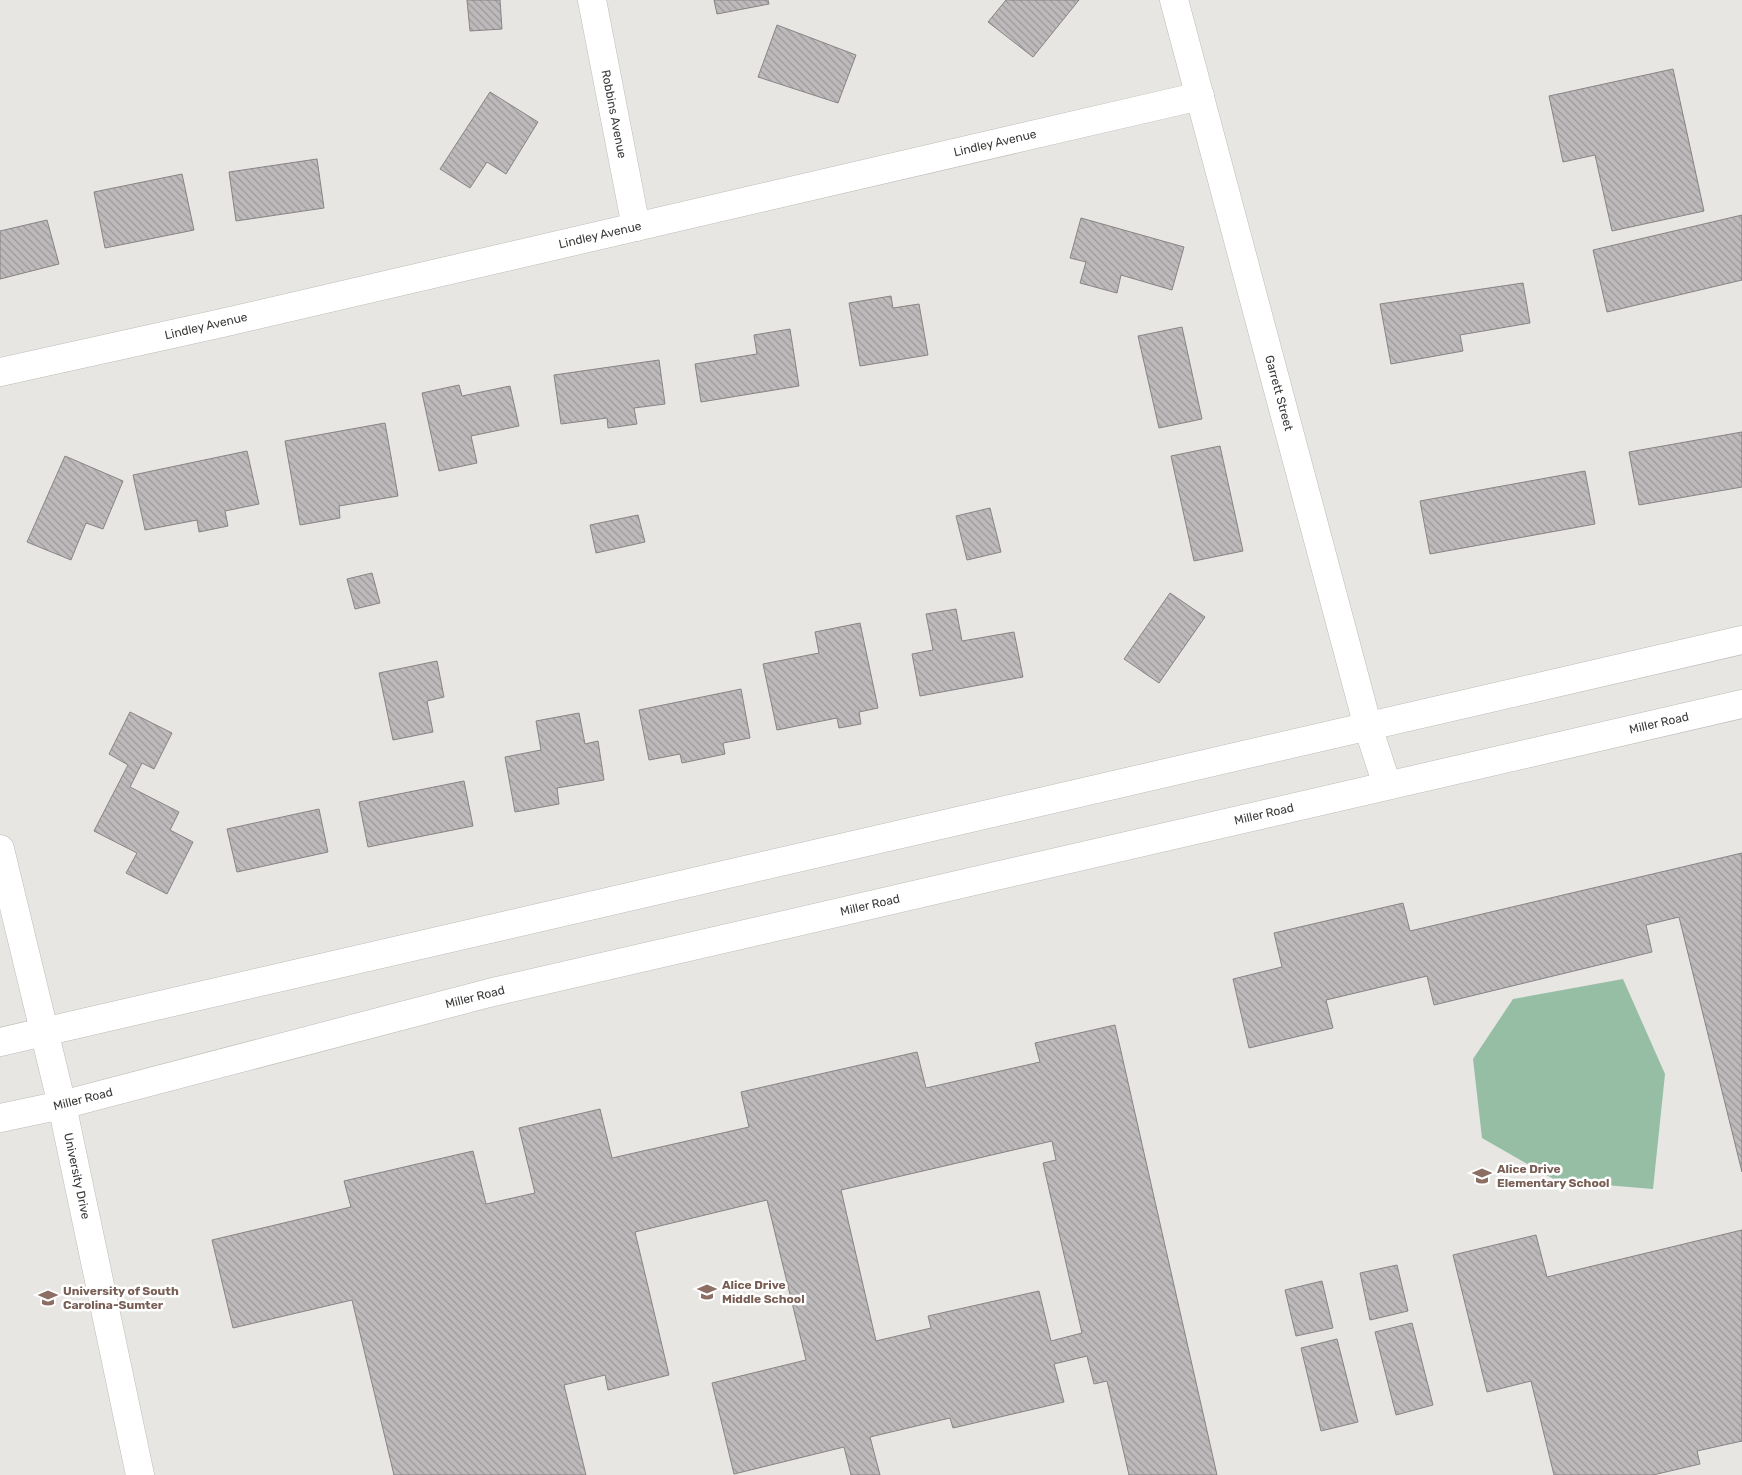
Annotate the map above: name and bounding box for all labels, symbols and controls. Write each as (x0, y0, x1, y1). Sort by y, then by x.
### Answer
street label: Robbins Avenue (599, 69, 630, 160)
street label: Lindley Avenue (952, 127, 1038, 159)
street label: Lindley Avenue (557, 219, 643, 251)
street label: Lindley Avenue (163, 310, 249, 342)
street label: Garrett Street (1262, 354, 1296, 433)
street label: Miller Road (1628, 709, 1690, 737)
street label: Miller Road (1233, 800, 1295, 828)
street label: Miller Road (839, 891, 901, 919)
street label: Miller Road (444, 983, 506, 1011)
street label: Miller Road (52, 1085, 114, 1113)
street label: University Drive (61, 1131, 93, 1221)
place label: Alice Drive Elementary School (1497, 1162, 1609, 1190)
school or university icon: Alice Drive Elementary School (1471, 1165, 1493, 1187)
place label: Alice Drive Middle School (722, 1278, 805, 1306)
school or university icon: Alice Drive Middle School (696, 1281, 718, 1303)
place label: University of South Carolina-Sumter (63, 1284, 179, 1312)
school or university icon: University of South Carolina-Sumter (37, 1287, 59, 1309)

